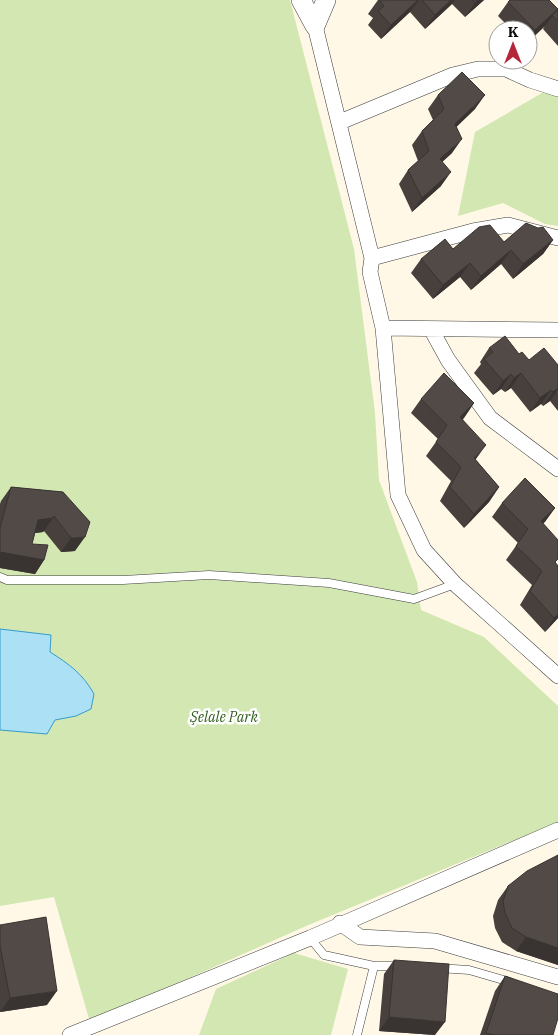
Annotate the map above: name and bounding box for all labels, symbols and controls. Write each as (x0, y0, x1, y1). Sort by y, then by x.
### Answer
north arrow (488, 20, 538, 70)
text: K (508, 23, 519, 41)
park label: Şelale Park (189, 708, 258, 726)

